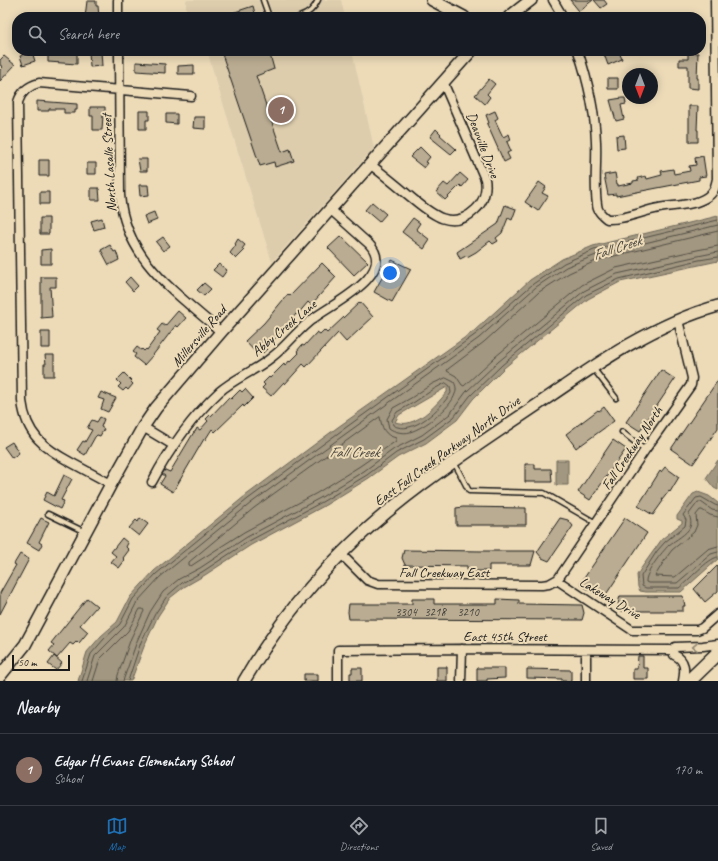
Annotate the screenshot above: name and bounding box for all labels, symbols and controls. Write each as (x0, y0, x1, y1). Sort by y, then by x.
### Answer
search box (12, 12, 706, 56)
icon: search (26, 23, 48, 45)
text: Search here (58, 25, 119, 44)
north arrow (622, 68, 658, 104)
pin: 1 (268, 95, 294, 125)
street label: Deauville Drive (463, 110, 504, 181)
street label: North Lasalle Street (98, 111, 120, 212)
water label: Fall Creek (591, 231, 646, 265)
your location (380, 263, 400, 283)
street label: Abby Creek Lane (248, 295, 321, 360)
street label: Millersville Road (168, 300, 232, 370)
street label: East Fall Creek Parkway North Drive (371, 392, 524, 510)
street label: Fall Creekway North (598, 402, 667, 493)
water label: Fall Creek (329, 443, 381, 462)
street label: Fall Creekway East (399, 564, 490, 581)
street label: Lakeway Drive (576, 573, 645, 624)
house number: 3304 (395, 604, 418, 620)
house number: 3218 (424, 604, 447, 620)
house number: 3210 (457, 604, 480, 620)
street label: East 45th Street (463, 628, 548, 645)
one-way arrow (692, 643, 698, 651)
scale bar (12, 653, 70, 672)
text: 50 m (18, 655, 37, 669)
text: Nearby (16, 697, 59, 718)
text: Edgar H Evans Elementary School (54, 752, 232, 771)
text: 1 (26, 762, 32, 778)
text: 170 m (674, 762, 702, 778)
text: School (54, 771, 82, 787)
tab: Map (106, 815, 128, 853)
tab: Directions (340, 815, 378, 853)
tab: Saved (590, 815, 612, 853)

